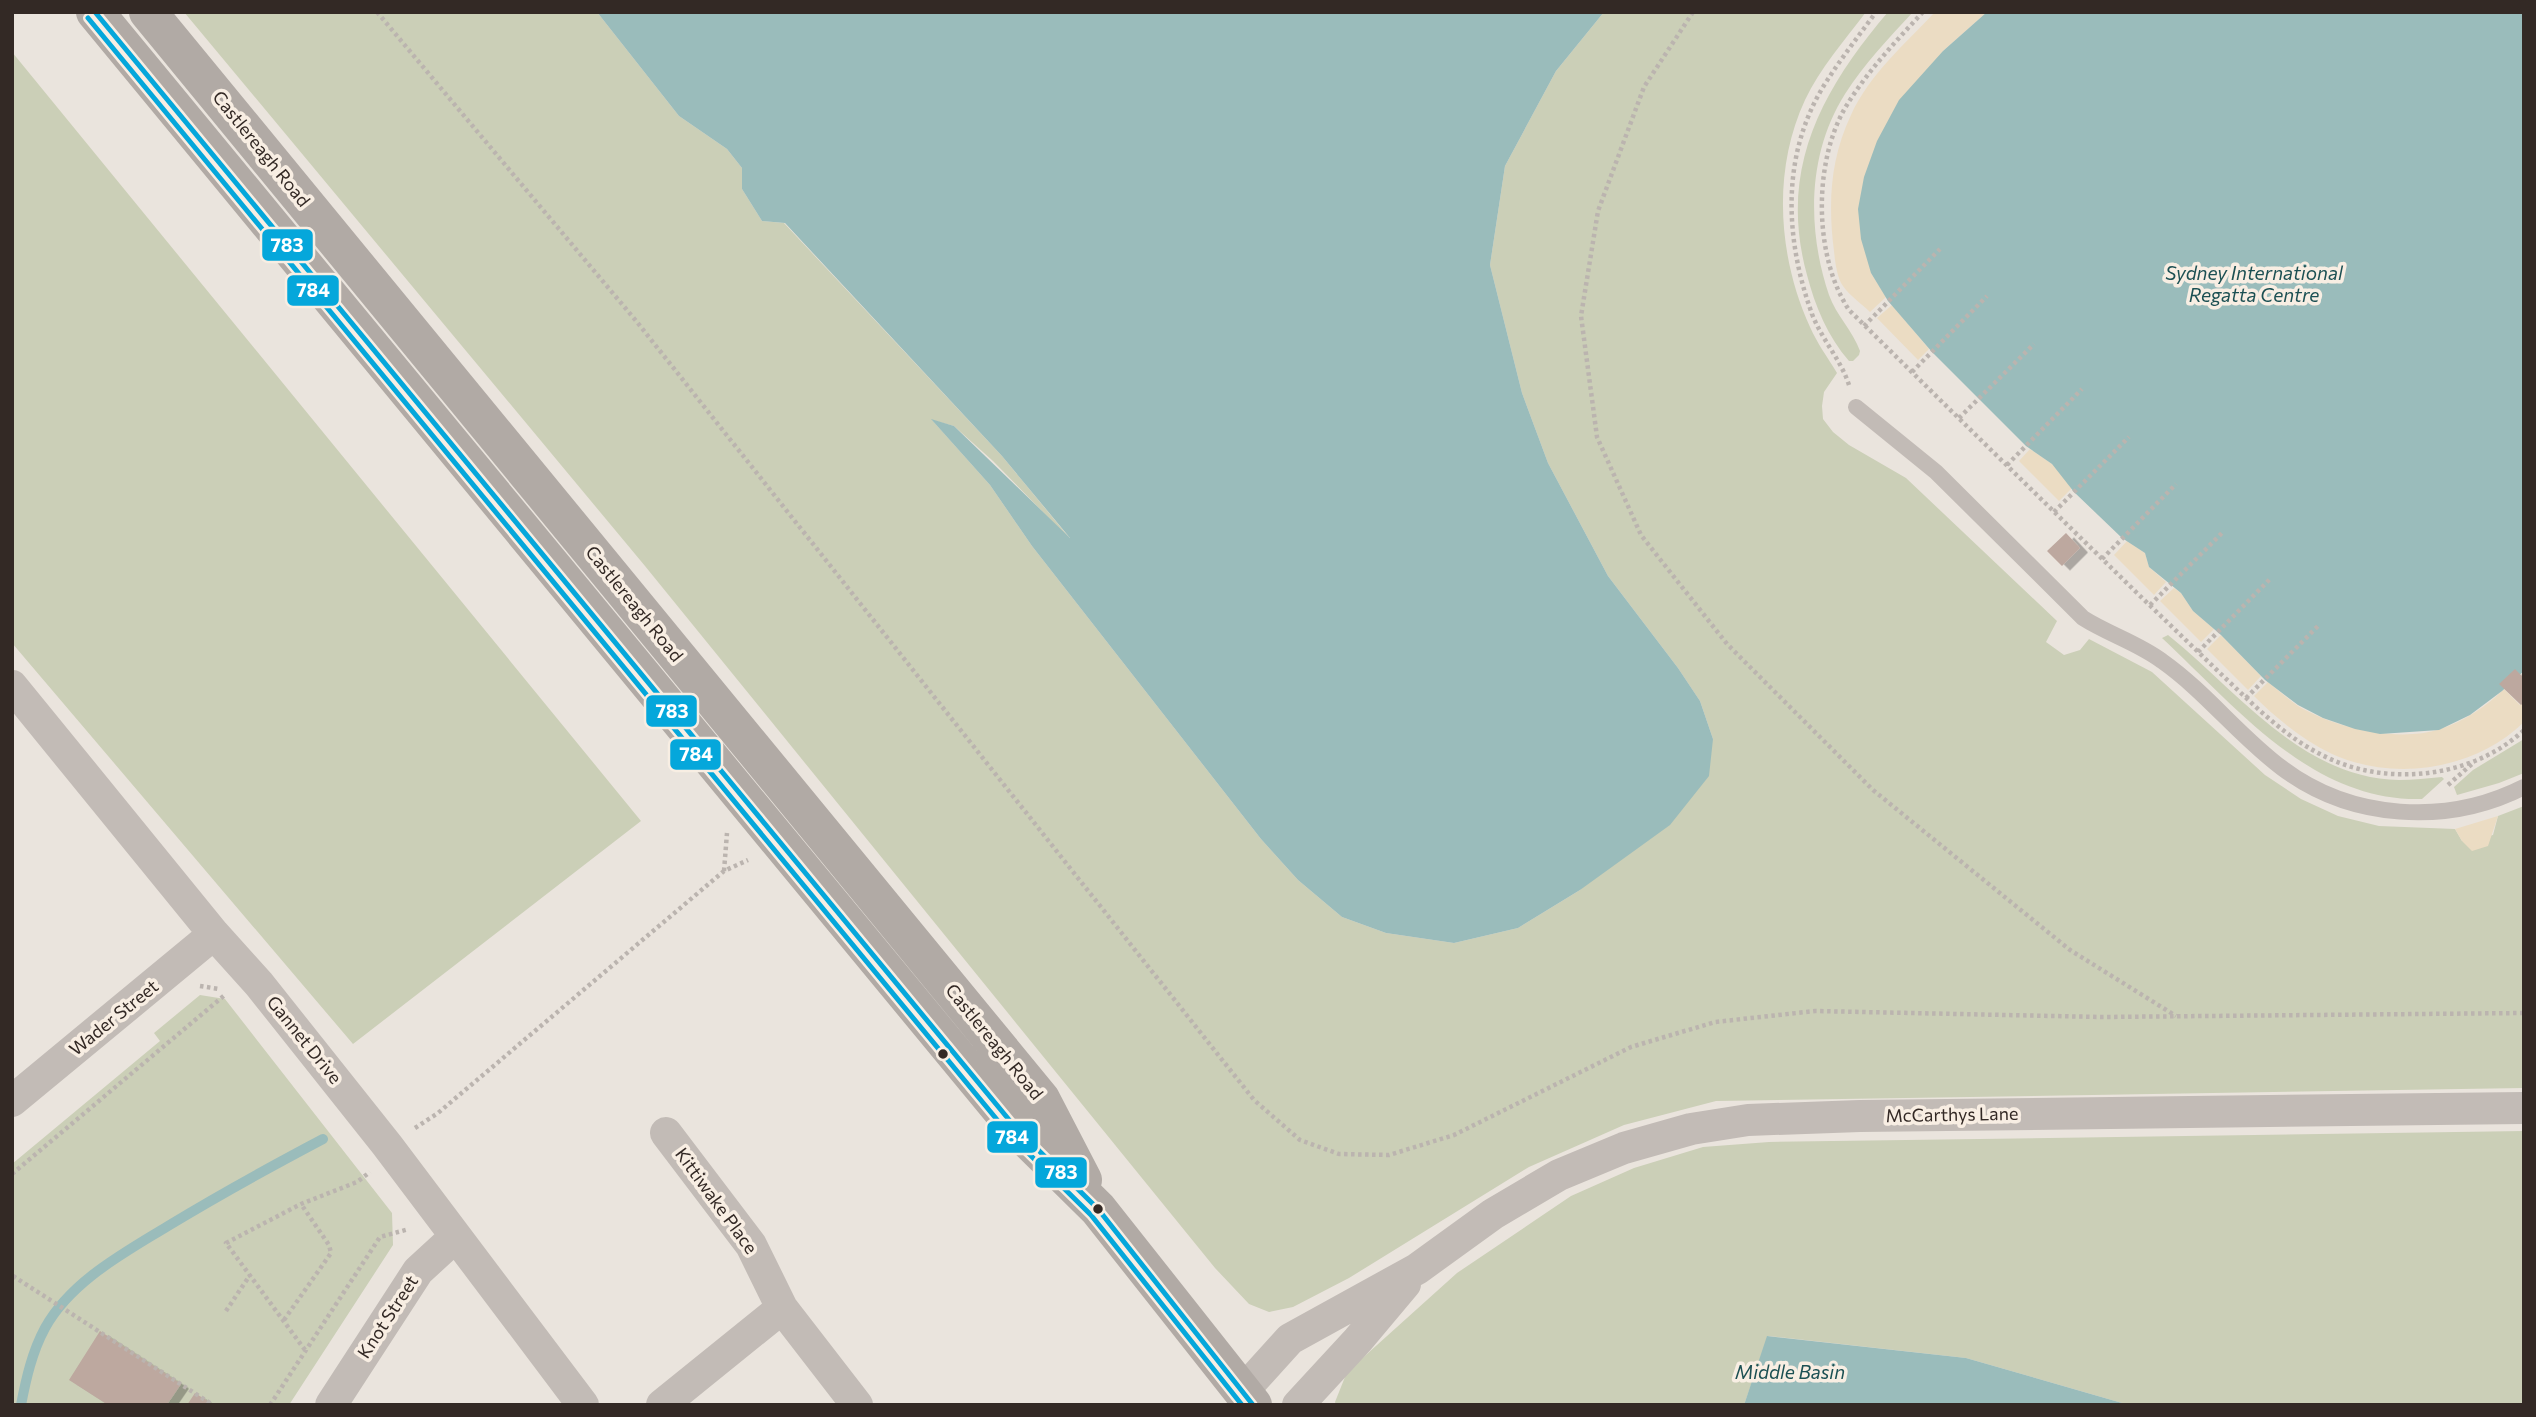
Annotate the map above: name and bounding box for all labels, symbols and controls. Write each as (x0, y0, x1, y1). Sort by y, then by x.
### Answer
street label: Castlereagh Road (208, 86, 315, 211)
line badge: 783 (261, 228, 314, 262)
text: 783 (270, 233, 304, 256)
water label: Sydney International Regatta Centre (2165, 261, 2344, 306)
line badge: 784 (286, 274, 340, 307)
text: 784 (296, 278, 330, 301)
street label: Castlereagh Road (581, 541, 688, 666)
line badge: 783 (645, 694, 698, 728)
text: 783 (655, 699, 689, 722)
line badge: 784 (669, 738, 722, 771)
text: 784 (679, 742, 713, 765)
street label: Wader Street (64, 975, 162, 1060)
street label: Castlereagh Road (941, 979, 1048, 1104)
street label: Gannet Drive (263, 991, 347, 1088)
unlabelled marker (936, 1047, 950, 1061)
street label: McCarthys Lane (1885, 1102, 2019, 1126)
line badge: 784 (986, 1120, 1039, 1154)
text: 784 (995, 1125, 1029, 1148)
street label: Kittiwake Place (671, 1143, 763, 1258)
line badge: 783 (1034, 1156, 1088, 1189)
text: 783 (1044, 1160, 1078, 1183)
unlabelled marker (1091, 1202, 1105, 1216)
street label: Knot Street (352, 1271, 422, 1362)
water label: Middle Basin (1735, 1360, 1845, 1383)

